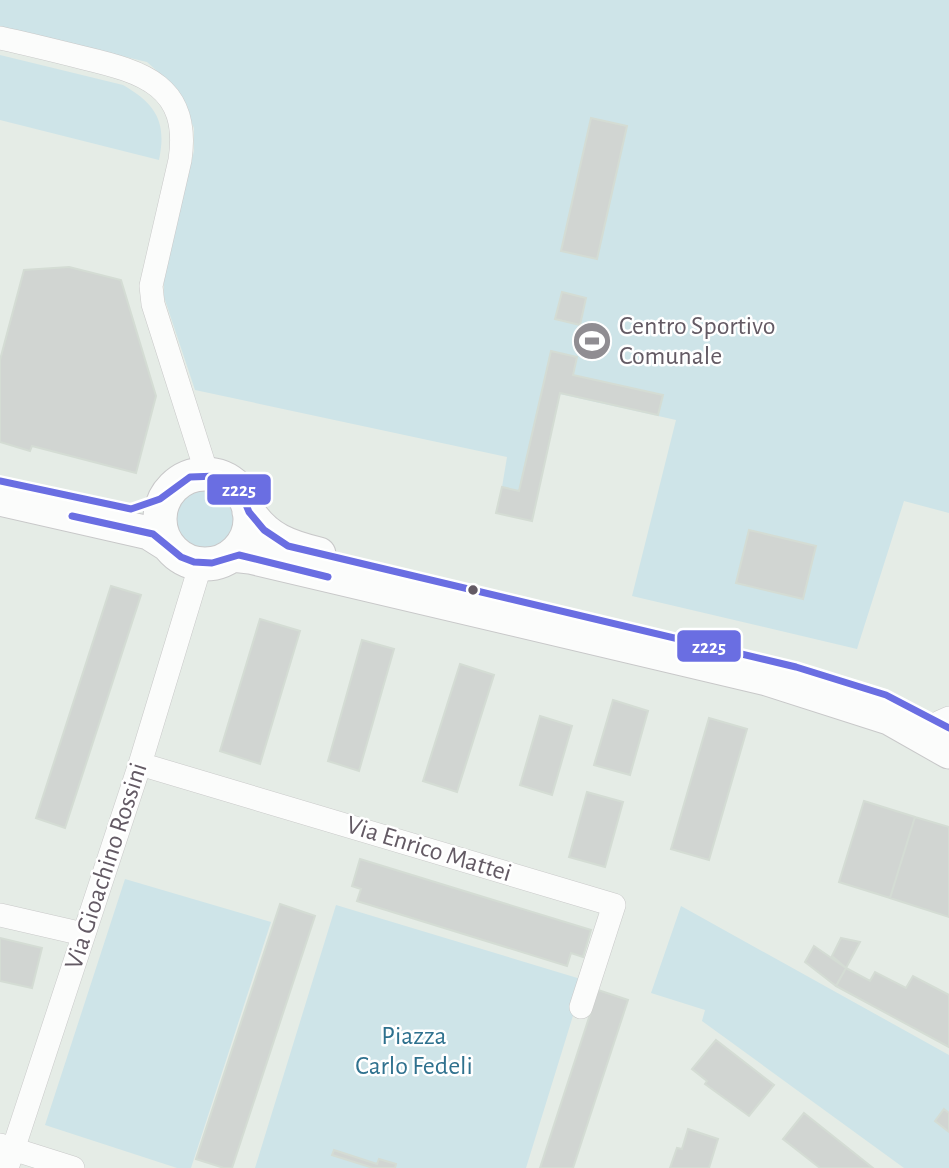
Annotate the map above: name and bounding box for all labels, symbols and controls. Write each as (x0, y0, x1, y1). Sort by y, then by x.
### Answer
place label: Centro Sportivo Comunale (619, 313, 776, 369)
sports icon: Centro Sportivo Comunale (571, 320, 613, 362)
line badge: z225 (206, 473, 272, 506)
text: z225 (222, 481, 256, 500)
unlabelled marker (466, 583, 480, 597)
line badge: z225 (676, 629, 742, 663)
text: z225 (692, 638, 726, 657)
street label: Via Gioachino Rossini (60, 759, 152, 973)
street label: Via Enrico Mattei (343, 812, 515, 886)
park label: Piazza Carlo Fedeli (355, 1023, 473, 1079)

